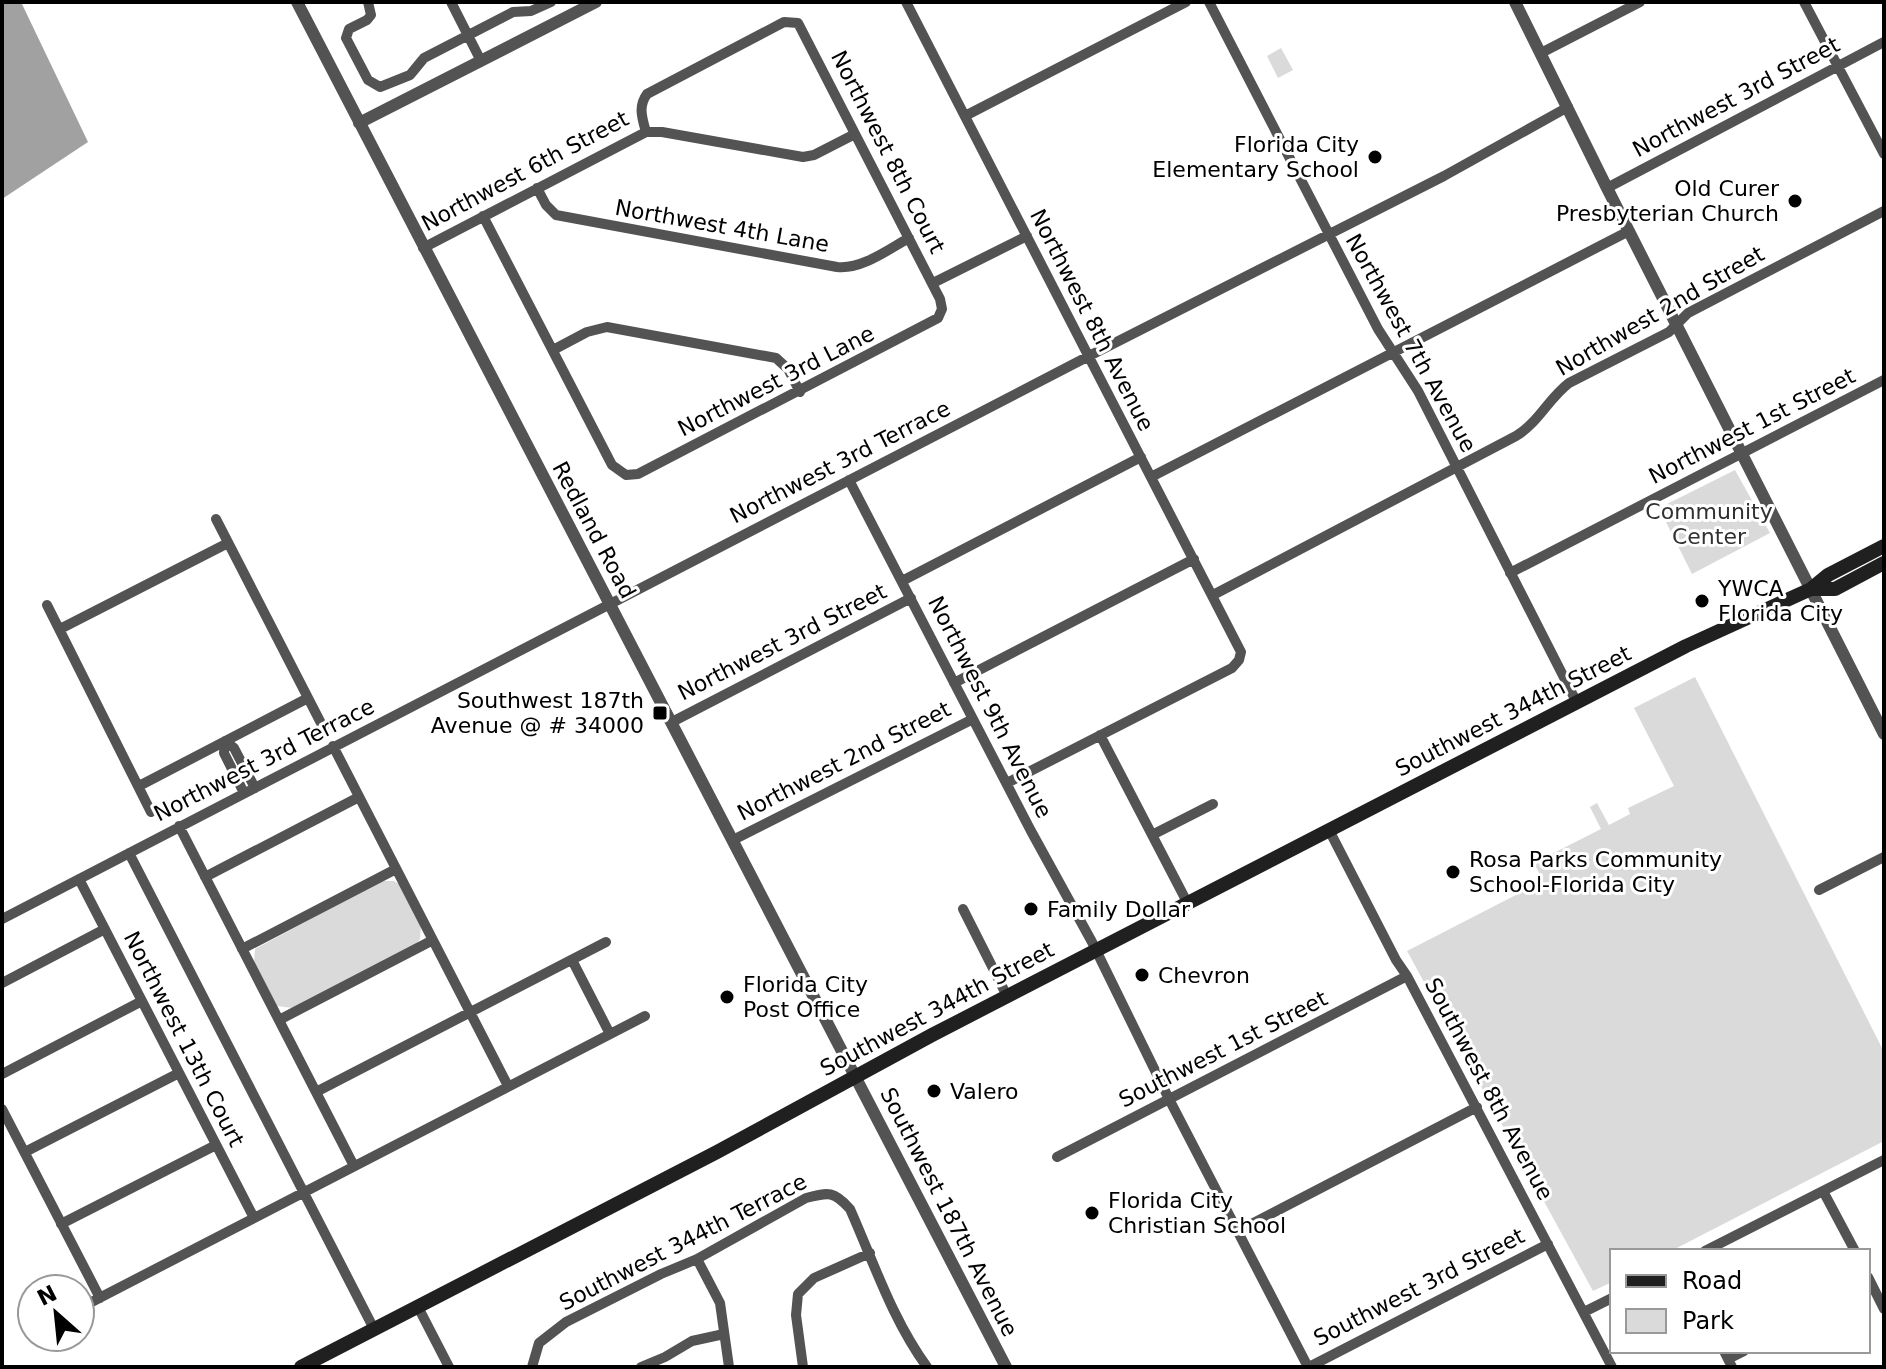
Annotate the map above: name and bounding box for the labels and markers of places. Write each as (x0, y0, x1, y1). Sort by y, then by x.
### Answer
place label: Florida City Elementary School (1152, 132, 1359, 182)
marker: Florida City Elementary School (1366, 148, 1384, 166)
place label: Old Curer Presbyterian Church (1556, 176, 1780, 226)
marker: Old Curer Presbyterian Church (1786, 192, 1804, 210)
place label: YWCA Florida City (1717, 576, 1843, 626)
marker: YWCA Florida City (1693, 592, 1711, 610)
place label: Southwest 187th Avenue @ # 34000 (431, 688, 644, 738)
marker: Southwest 187th Avenue @ # 34000 (651, 704, 669, 722)
place label: Rosa Parks Community School-Florida City (1469, 847, 1722, 897)
marker: Rosa Parks Community School-Florida City (1444, 863, 1462, 881)
place label: Family Dollar (1047, 897, 1191, 922)
marker: Family Dollar (1022, 900, 1040, 918)
place label: Chevron (1158, 963, 1250, 988)
marker: Chevron (1133, 966, 1151, 984)
place label: Florida City Post Office (743, 972, 868, 1022)
marker: Florida City Post Office (718, 988, 736, 1006)
place label: Valero (950, 1079, 1019, 1104)
marker: Valero (925, 1082, 943, 1100)
place label: Florida City Christian School (1108, 1188, 1286, 1238)
marker: Florida City Christian School (1083, 1204, 1101, 1222)

